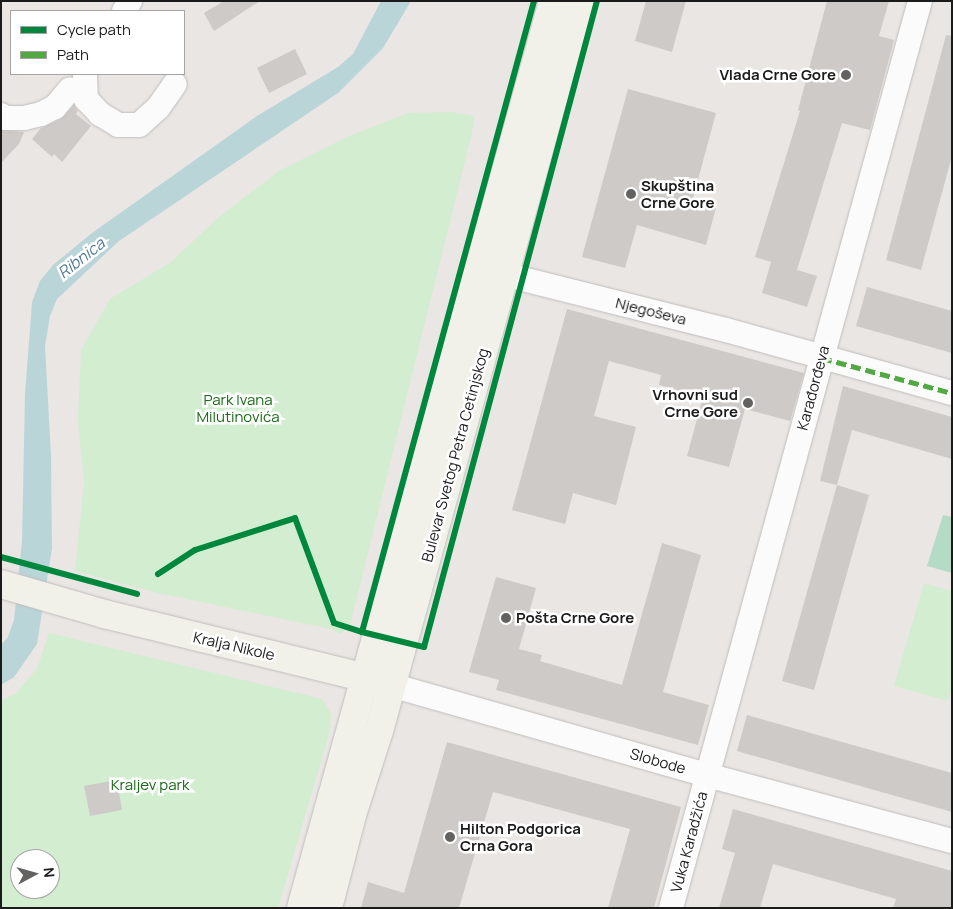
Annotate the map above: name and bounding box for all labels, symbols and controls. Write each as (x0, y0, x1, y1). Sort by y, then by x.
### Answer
legend (10, 10, 185, 75)
text: Cycle path (57, 19, 131, 40)
text: Path (57, 44, 89, 65)
place label: Vlada Crne Gore (719, 66, 836, 84)
marker: Vlada Crne Gore (840, 69, 852, 81)
place label: Skupština Crne Gore (641, 176, 714, 211)
marker: Skupština Crne Gore (625, 188, 637, 200)
water label: Ribnica (54, 234, 108, 282)
street label: Njegoševa (614, 294, 688, 328)
street label: Karađorđeva (793, 344, 833, 432)
street label: Bulevar Svetog Petra Cetinjskog (418, 346, 492, 564)
place label: Vrhovni sud Crne Gore (652, 385, 738, 420)
park label: Park Ivana Milutinovića (196, 390, 280, 425)
marker: Vrhovni sud Crne Gore (742, 397, 754, 409)
place label: Pošta Crne Gore (516, 609, 634, 627)
marker: Pošta Crne Gore (500, 612, 512, 624)
street label: Kralja Nikole (191, 628, 277, 664)
street label: Slobode (628, 744, 688, 778)
park label: Kraljev park (111, 776, 189, 794)
street label: Vuka Karadžića (667, 790, 711, 894)
place label: Hilton Podgorica Crna Gora (460, 819, 581, 854)
marker: Hilton Podgorica Crna Gora (444, 831, 456, 843)
north arrow (10, 849, 60, 899)
text: N (39, 866, 59, 878)

